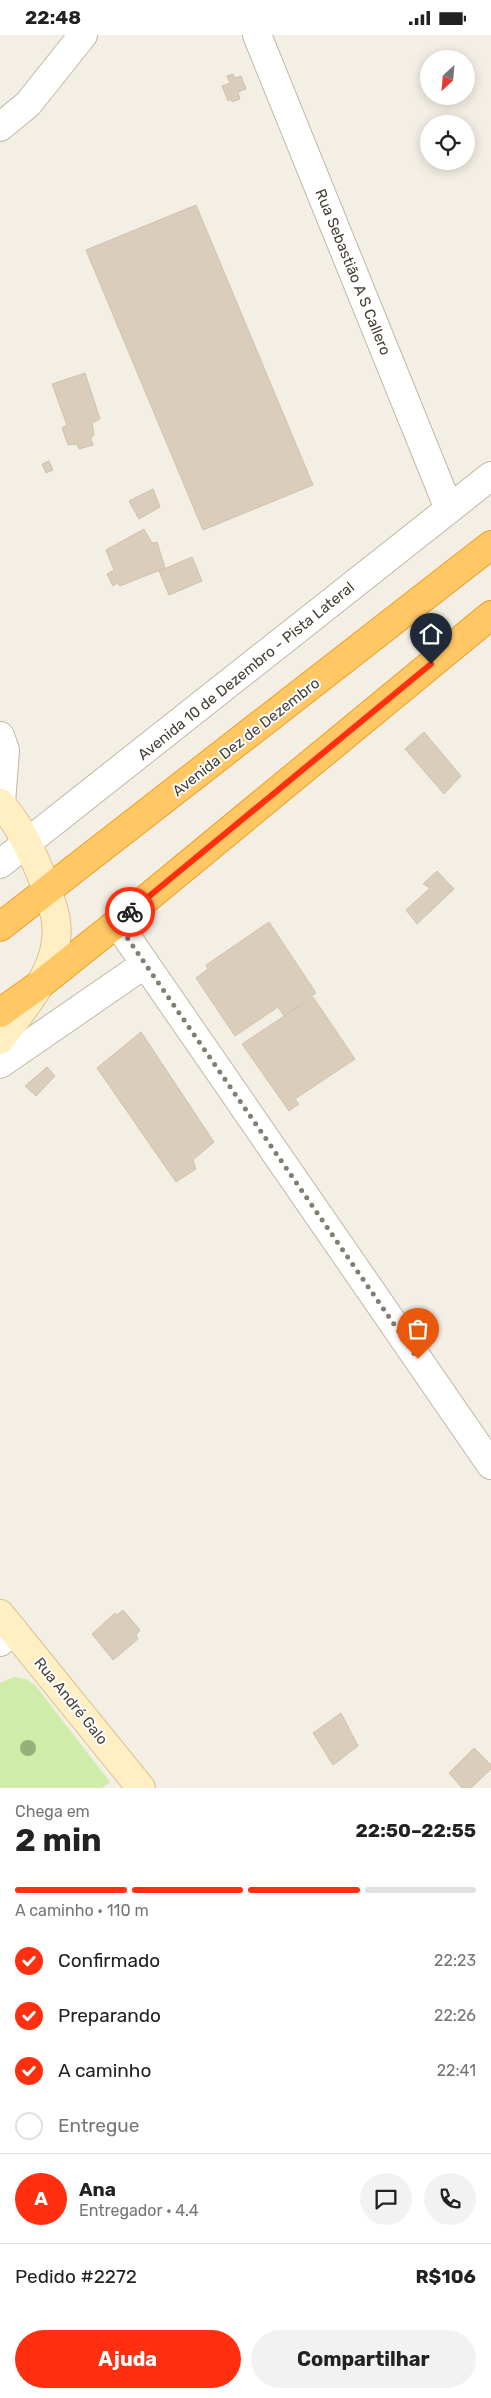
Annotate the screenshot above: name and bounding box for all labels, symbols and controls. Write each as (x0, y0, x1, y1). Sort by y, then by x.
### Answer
text: 22:48 (25, 6, 81, 29)
north arrow (420, 50, 475, 105)
map controls (420, 50, 475, 170)
button: locate (420, 115, 475, 170)
street label: Rua Sebastião A S Callero (311, 186, 395, 358)
street label: Avenida 10 de Dezembro - Pista Lateral (134, 578, 358, 764)
pin (410, 613, 452, 664)
icon: home (417, 620, 445, 648)
street label: Avenida Dez de Dezembro (169, 674, 323, 800)
courier (105, 887, 155, 937)
icon: bike (116, 898, 144, 926)
pin (397, 1308, 439, 1359)
icon: bag (404, 1315, 432, 1343)
street label: Rua André Galo (30, 1654, 112, 1748)
text: Chega em (15, 1802, 90, 1821)
text: 22:50–22:55 (355, 1819, 476, 1842)
text: 2 min (15, 1821, 102, 1859)
text: A caminho · 110 m (15, 1901, 149, 1920)
icon: check (15, 1947, 43, 1975)
text: Confirmado (58, 1949, 160, 1972)
text: 22:23 (434, 1951, 476, 1970)
icon: check (15, 2002, 43, 2030)
text: Preparando (58, 2004, 161, 2027)
text: 22:26 (434, 2006, 476, 2025)
icon: check (15, 2057, 43, 2085)
text: A caminho (58, 2059, 151, 2082)
text: 22:41 (437, 2061, 476, 2080)
text: Entregue (58, 2114, 139, 2137)
button: chat (360, 2173, 412, 2225)
button: phone (424, 2173, 476, 2225)
text: Ana (79, 2178, 116, 2201)
text: A (34, 2187, 48, 2210)
text: Entregador · 4.4 (79, 2201, 199, 2220)
text: Pedido #2272 (15, 2265, 137, 2288)
text: R$106 (415, 2265, 476, 2288)
button: Ajuda (15, 2330, 241, 2388)
button: Compartilhar (251, 2330, 476, 2388)

